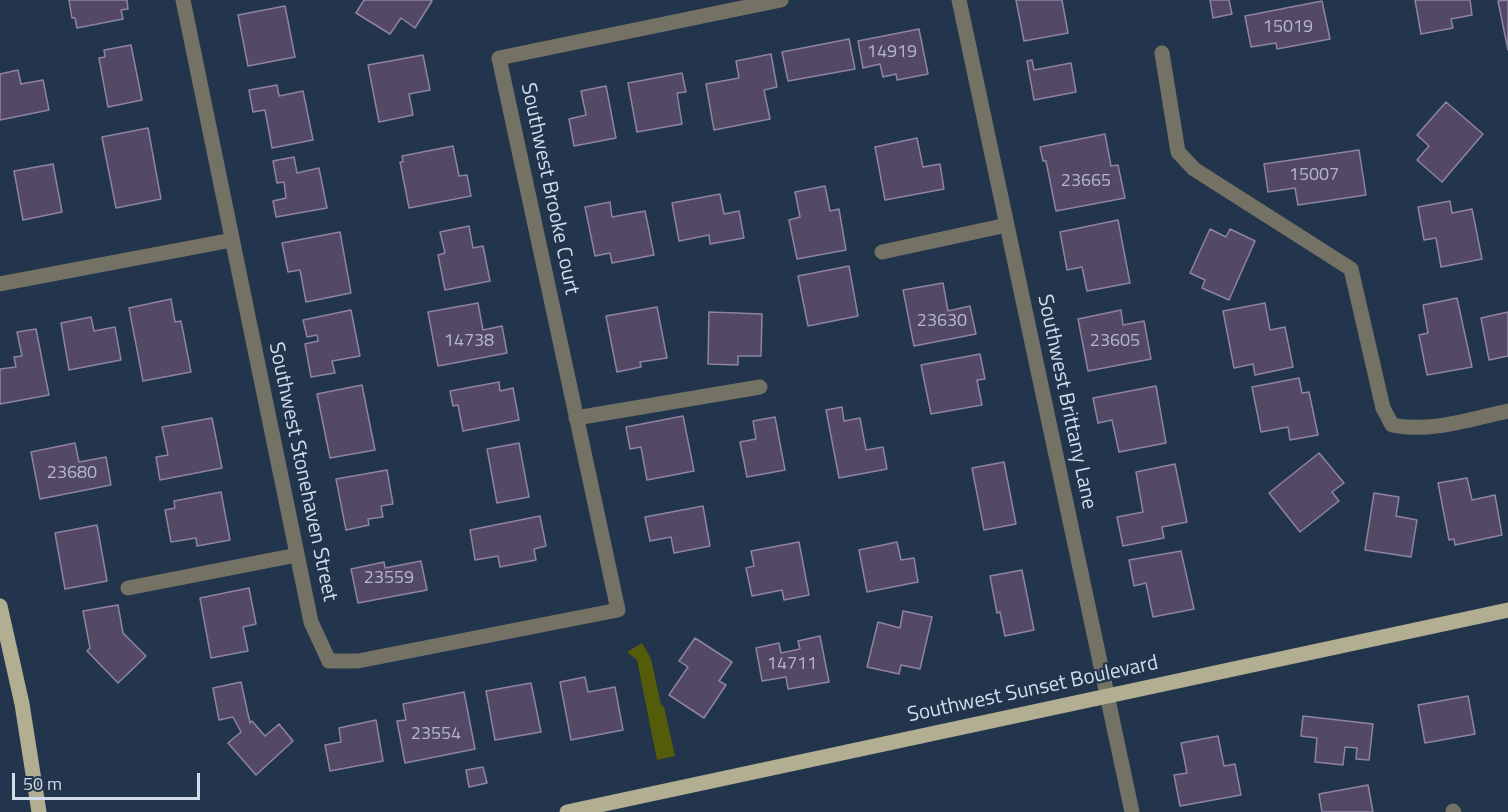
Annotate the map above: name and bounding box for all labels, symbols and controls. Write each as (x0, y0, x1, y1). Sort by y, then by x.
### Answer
house number: 15019 (1263, 17, 1313, 39)
house number: 14919 (867, 42, 917, 64)
street label: Southwest Brooke Court (514, 81, 584, 297)
house number: 15007 (1289, 165, 1339, 187)
house number: 23665 (1061, 171, 1111, 193)
street label: Southwest Brittany Lane (1031, 292, 1101, 512)
house number: 23630 (917, 311, 967, 333)
house number: 14738 (444, 331, 494, 353)
house number: 23605 (1090, 331, 1140, 353)
street label: Southwest Stonehaven Street (262, 340, 342, 604)
house number: 23680 (47, 463, 97, 485)
house number: 23559 (364, 568, 414, 590)
street label: Southwest Sunset Boulevard (905, 651, 1161, 729)
house number: 14711 (767, 654, 817, 676)
house number: 23554 (411, 724, 461, 746)
scale bar (15, 761, 202, 799)
text: 50 m (23, 770, 62, 797)

